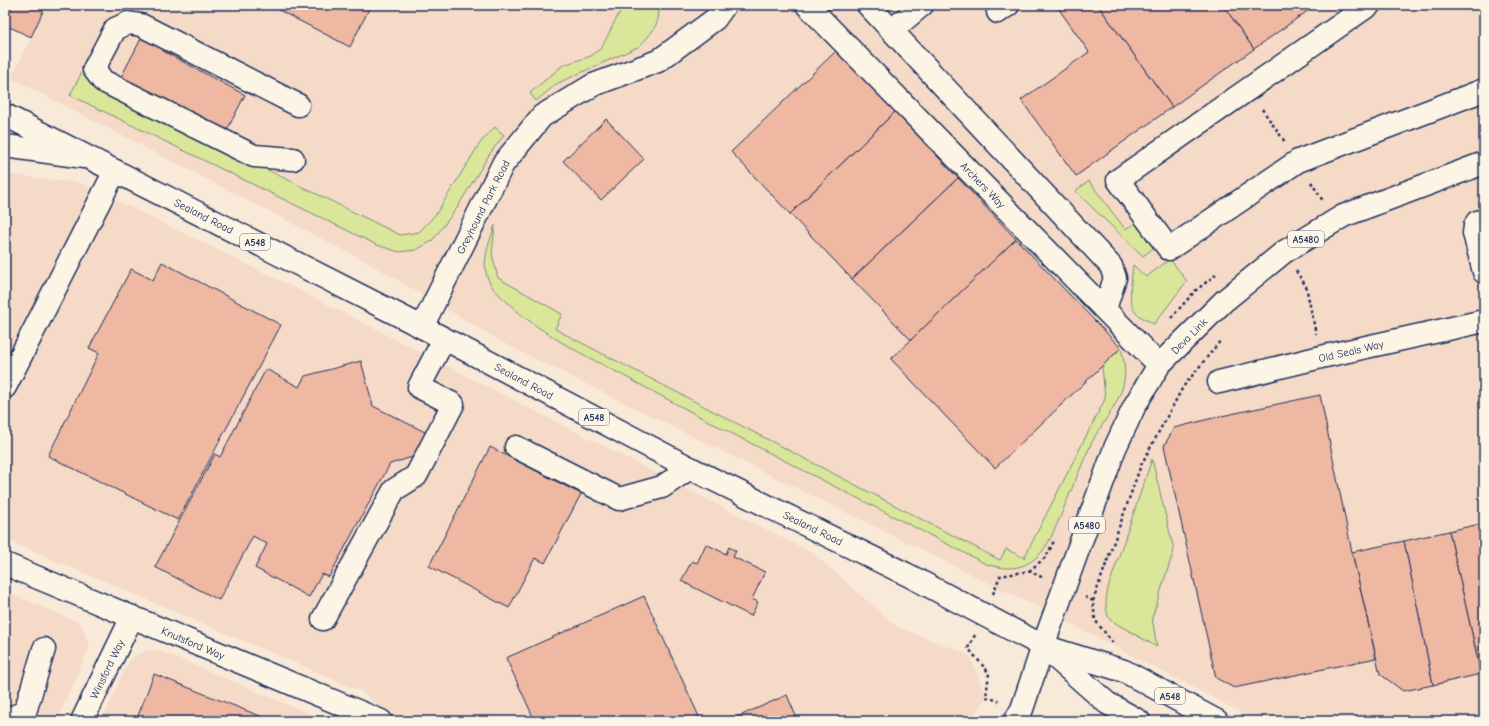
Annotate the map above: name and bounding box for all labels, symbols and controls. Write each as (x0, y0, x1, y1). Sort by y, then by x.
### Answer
street label: Greyhound Park Road (454, 158, 513, 256)
street label: Archers Way (957, 160, 1008, 211)
street label: Sealand Road (172, 196, 236, 237)
road number: A5480 (1288, 231, 1324, 247)
road number: A548 (240, 234, 270, 250)
street label: Deva Link (1169, 315, 1211, 357)
street label: Old Seals Way (1317, 338, 1385, 365)
street label: Sealand Road (492, 361, 556, 402)
road number: A548 (579, 409, 609, 425)
street label: Sealand Road (781, 508, 845, 549)
road number: A5480 (1069, 517, 1105, 533)
street label: Knutsford Way (159, 624, 226, 663)
street label: Winsford Way (87, 637, 127, 701)
road number: A548 (1155, 688, 1185, 704)

